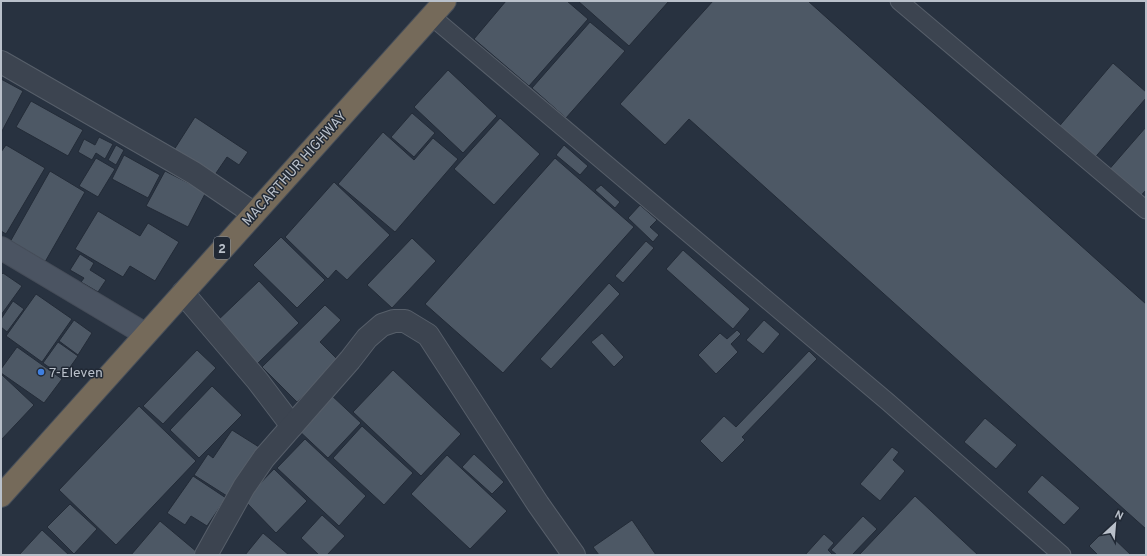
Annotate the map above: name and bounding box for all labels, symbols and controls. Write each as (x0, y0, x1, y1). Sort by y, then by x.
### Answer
street label: MACARTHUR HIGHWAY (239, 108, 351, 230)
road number: 2 (214, 237, 230, 259)
place label: 7-Eleven (49, 365, 103, 382)
marker: 7-Eleven (36, 367, 46, 377)
north arrow (1095, 504, 1135, 544)
text: N (1112, 508, 1126, 524)

